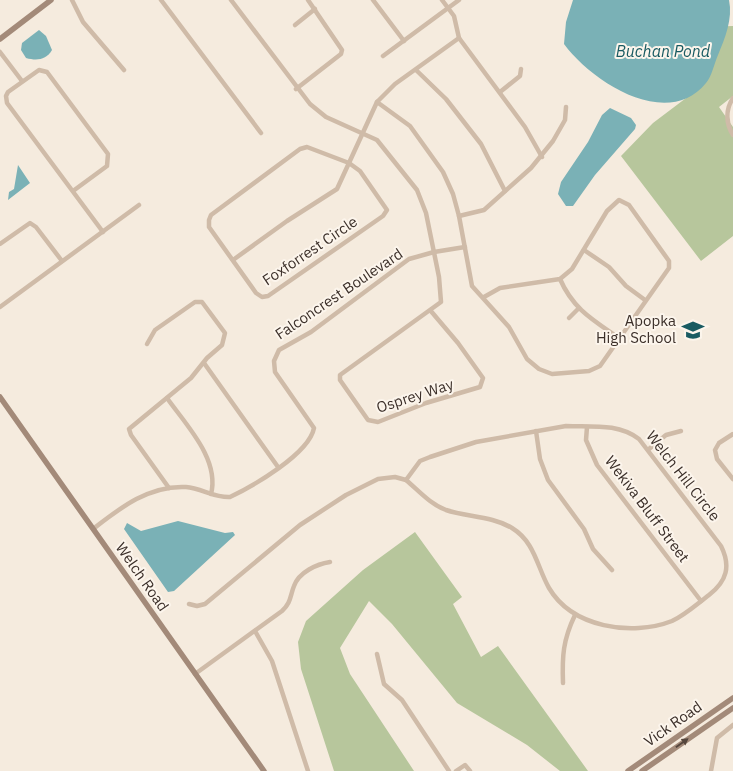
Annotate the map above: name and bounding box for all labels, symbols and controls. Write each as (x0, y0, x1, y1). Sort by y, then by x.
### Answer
water label: Buchan Pond (616, 41, 711, 61)
street label: Foxforrest Circle (259, 212, 361, 289)
street label: Falconcrest Boulevard (271, 244, 406, 343)
place label: Apopka High School (596, 311, 676, 347)
school or university icon: Apopka High School (680, 317, 706, 343)
street label: Osprey Way (374, 374, 456, 417)
street label: Welch Hill Circle (642, 427, 725, 525)
street label: Wekiva Bluff Street (601, 452, 694, 566)
street label: Welch Road (112, 539, 173, 615)
street label: Vick Road (640, 697, 705, 750)
one-way arrow (676, 738, 689, 748)

